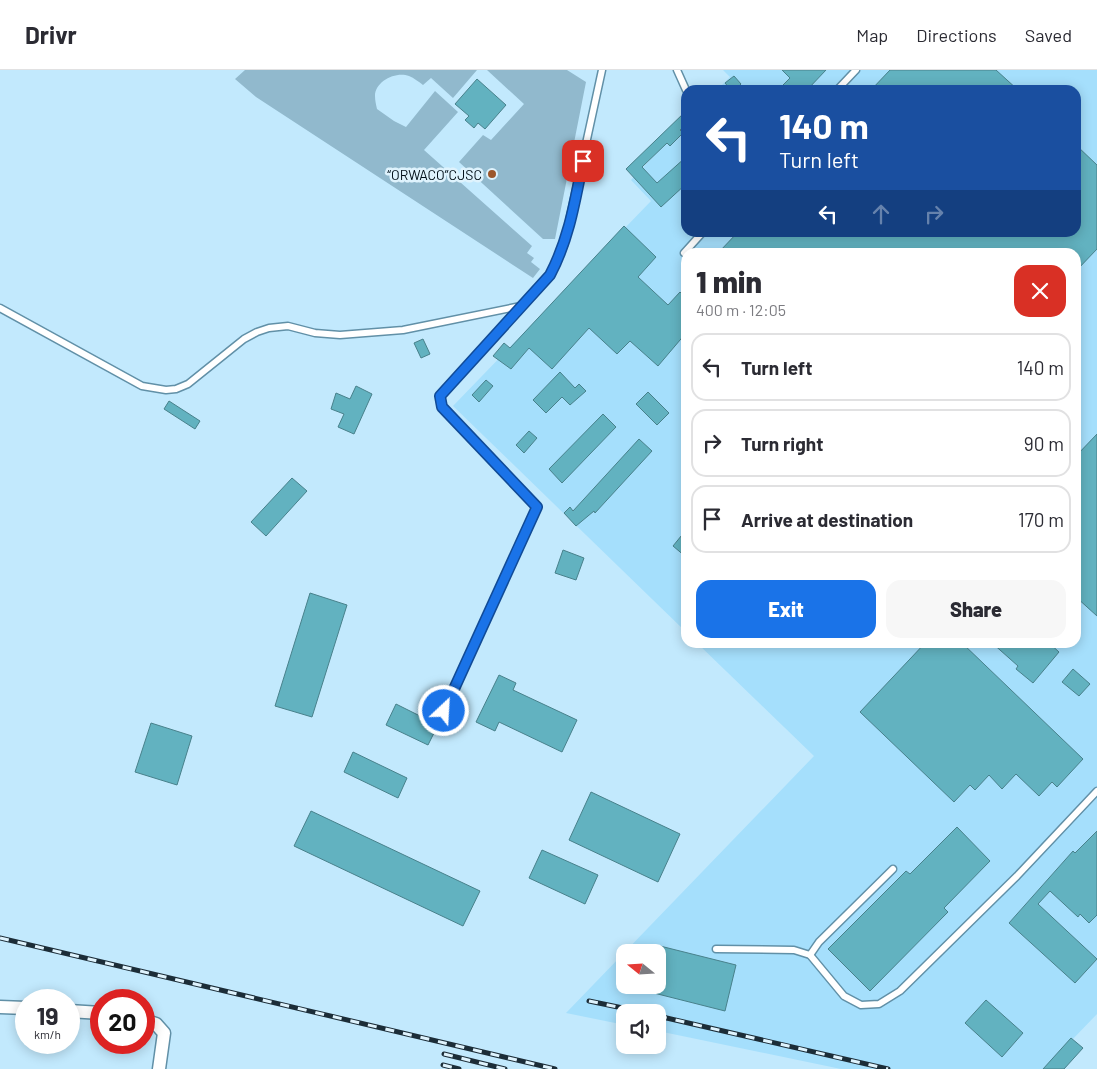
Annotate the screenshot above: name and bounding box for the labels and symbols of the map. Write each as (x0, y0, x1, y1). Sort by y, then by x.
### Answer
pin (562, 140, 604, 182)
place label: “ORWACO”CJSC (387, 166, 482, 183)
marker: “ORWACO”CJSC (486, 168, 498, 180)
position arrow (417, 684, 469, 736)
north arrow (616, 944, 666, 994)
speed limit sign: 20 (90, 989, 155, 1054)

